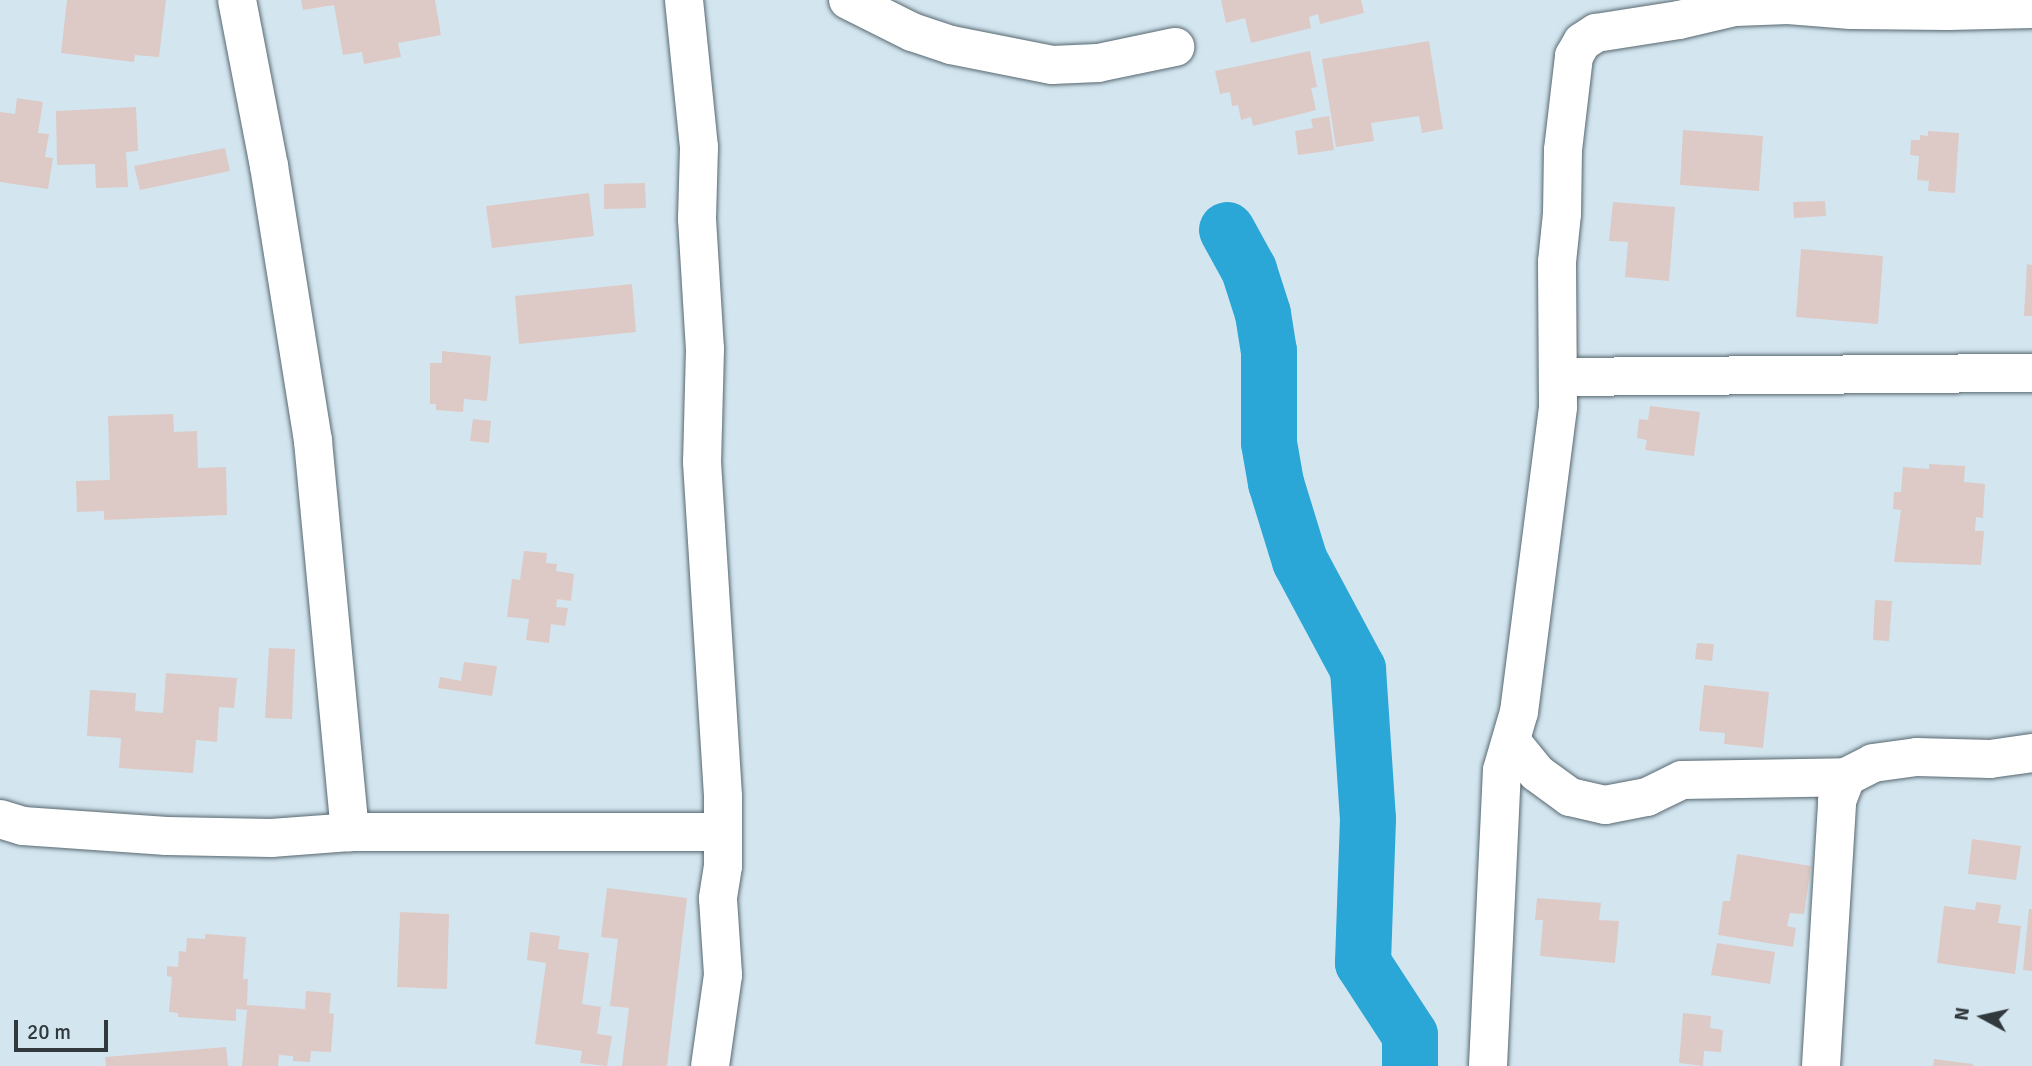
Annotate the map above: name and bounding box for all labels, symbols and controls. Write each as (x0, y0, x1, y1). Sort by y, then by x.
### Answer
north arrow (1948, 982, 2018, 1052)
scale bar (18, 1006, 112, 1050)
text: N (1949, 1006, 1975, 1022)
text: 20 m (27, 1019, 71, 1045)

